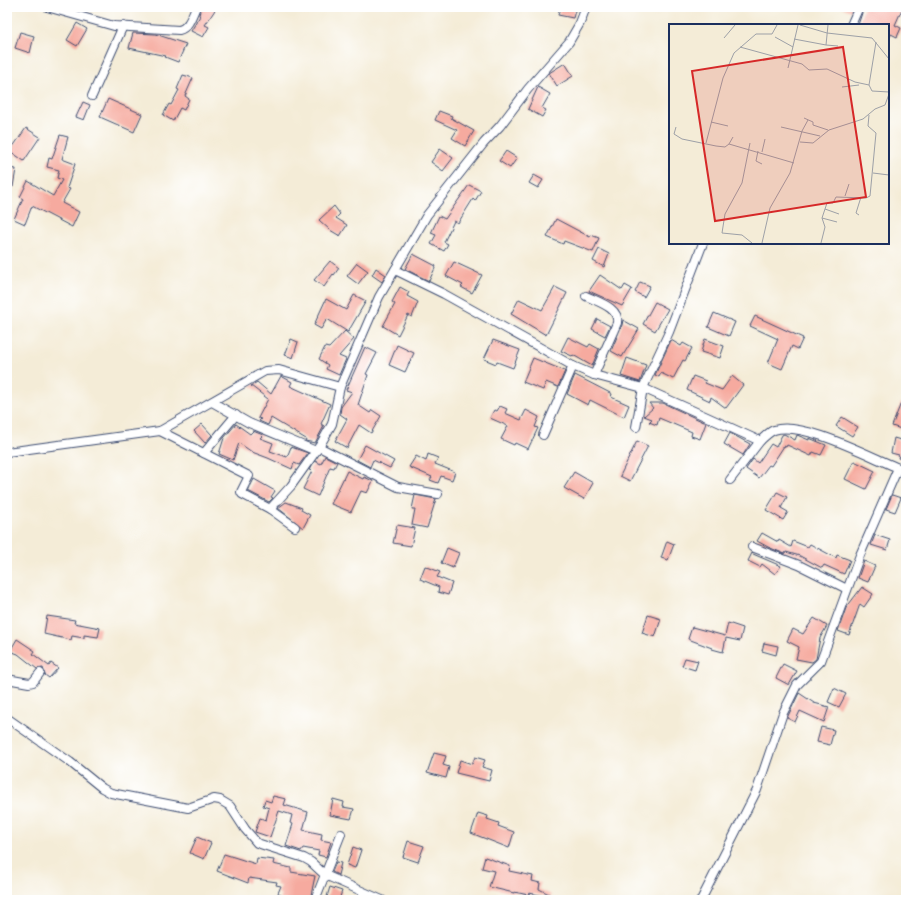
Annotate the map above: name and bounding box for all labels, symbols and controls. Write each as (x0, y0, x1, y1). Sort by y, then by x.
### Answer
inset map (669, 24, 889, 244)

